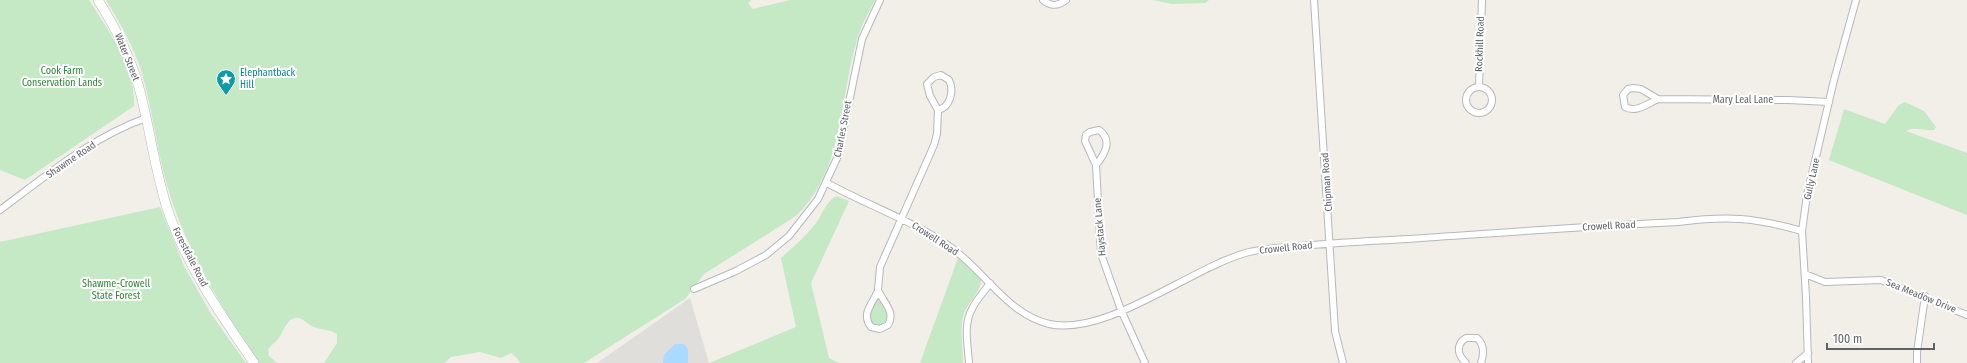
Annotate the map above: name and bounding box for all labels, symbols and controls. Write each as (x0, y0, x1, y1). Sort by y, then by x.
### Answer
street label: Rockhill Road (1473, 16, 1487, 72)
street label: Water Street (112, 31, 142, 83)
park label: Cook Farm Conservation Lands (22, 65, 102, 89)
place label: Elephantback Hill (240, 67, 296, 91)
place icon: Elephantback Hill (215, 68, 237, 96)
street label: Mary Leal Lane (1713, 94, 1773, 106)
street label: Charles Street (832, 99, 855, 158)
street label: Shawme Road (44, 139, 98, 181)
street label: Chipman Road (1319, 152, 1335, 212)
street label: Gully Lane (1801, 157, 1823, 201)
street label: Haystack Lane (1091, 197, 1109, 257)
street label: Crowell Road (909, 219, 961, 259)
street label: Crowell Road (1582, 219, 1636, 233)
street label: Forestdale Road (170, 225, 210, 289)
street label: Crowell Road (1259, 239, 1313, 257)
street label: Sea Meadow Drive (1884, 276, 1958, 316)
park label: Shawme-Crowell State Forest (82, 278, 150, 302)
scale bar (1827, 325, 1934, 351)
text: 100 m (1833, 332, 1862, 346)

